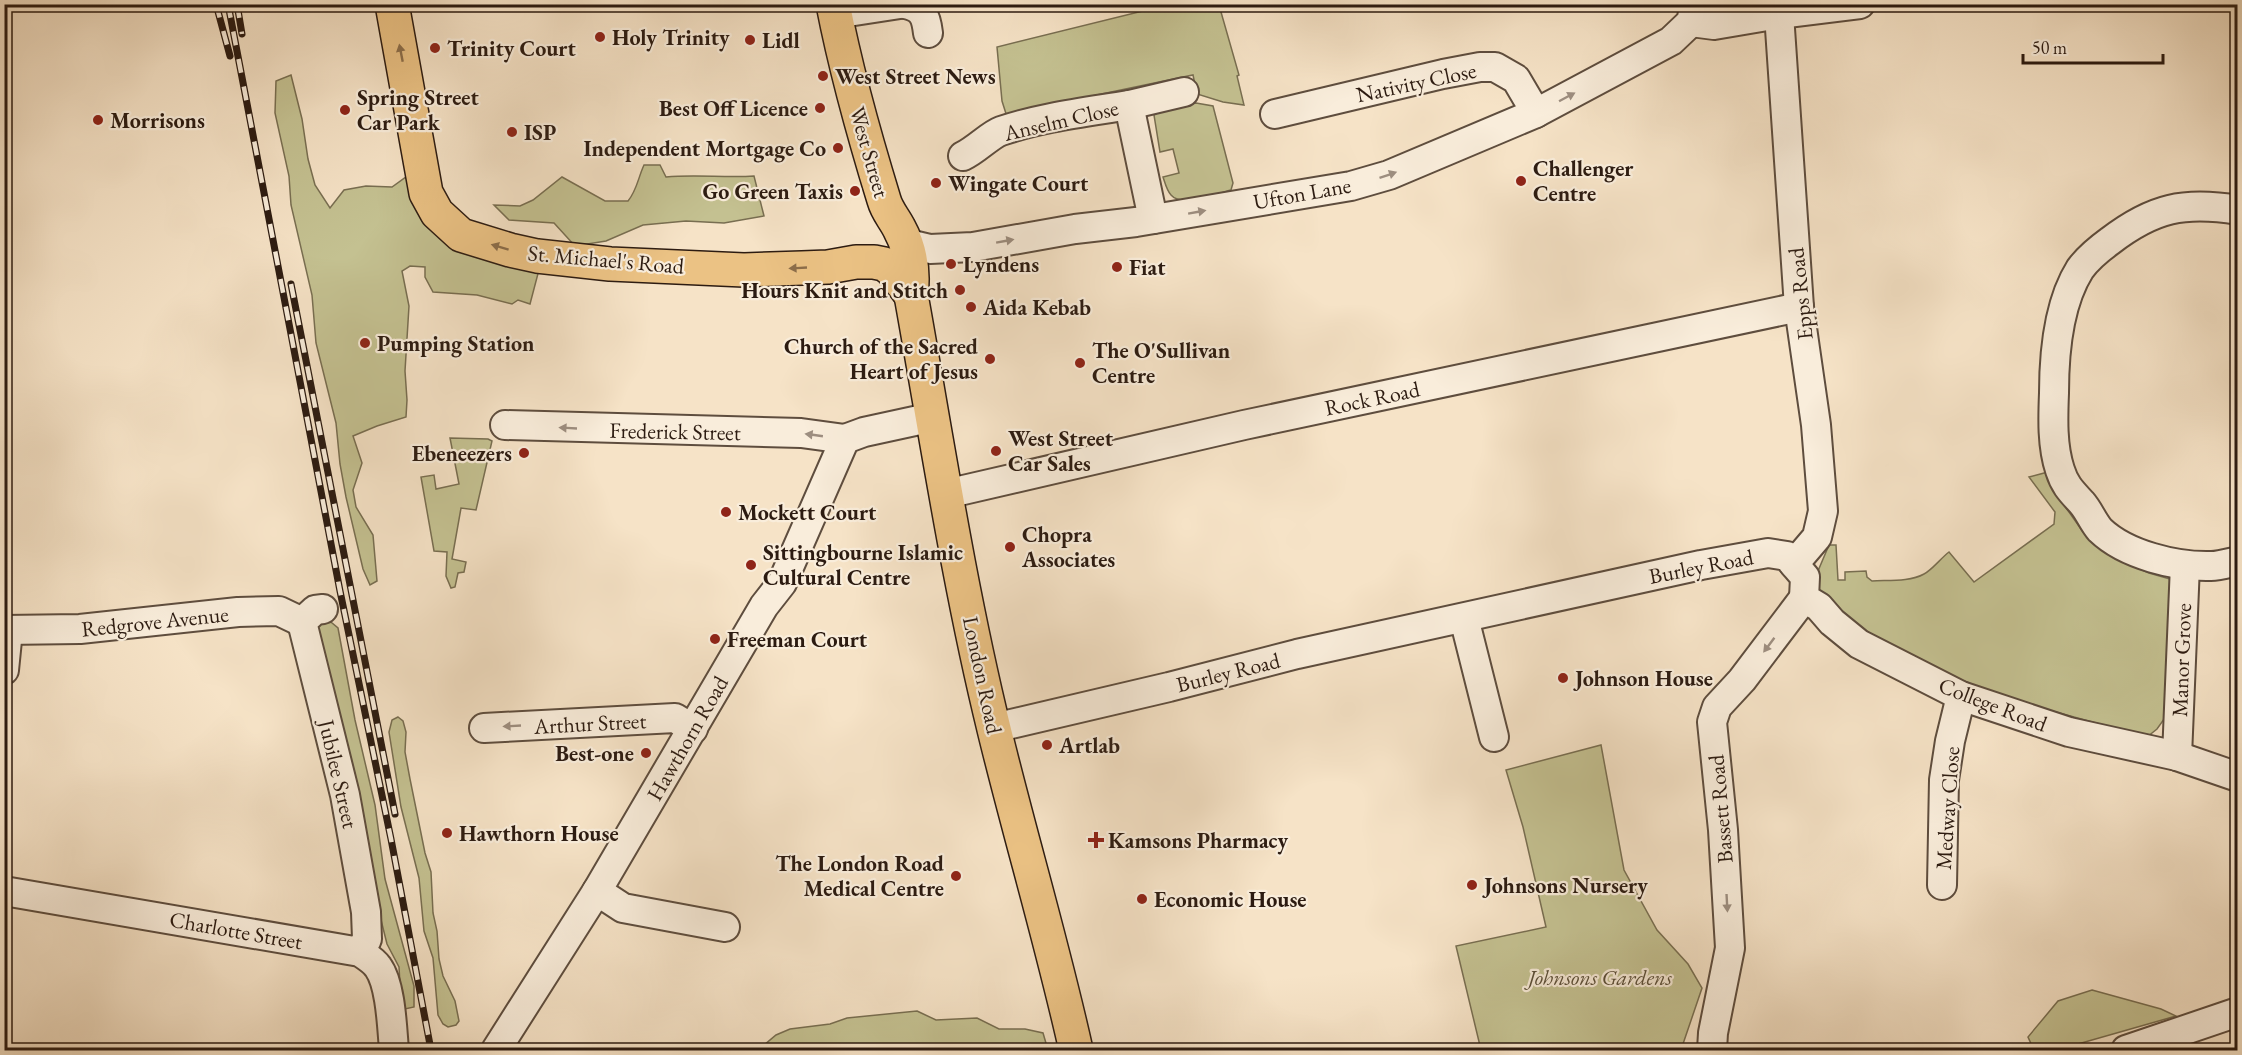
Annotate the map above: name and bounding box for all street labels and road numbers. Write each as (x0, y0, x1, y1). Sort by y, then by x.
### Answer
street label: Nativity Close (1353, 56, 1479, 109)
street label: Anselm Close (1000, 93, 1122, 148)
street label: West Street (843, 103, 896, 201)
street label: Ufton Lane (1251, 171, 1354, 216)
street label: St. Michael's Road (527, 238, 686, 281)
street label: Epps Road (1781, 245, 1820, 342)
street label: Rock Road (1322, 374, 1423, 423)
street label: Frederick Street (609, 416, 741, 447)
street label: Burley Road (1646, 542, 1757, 591)
street label: Redgrove Avenue (80, 599, 231, 644)
street label: Manor Grove (2165, 602, 2198, 718)
street label: London Road (956, 614, 1009, 737)
street label: Burley Road (1173, 645, 1284, 699)
street label: Hawthorn Road (640, 670, 735, 806)
street label: College Road (1934, 671, 2052, 739)
street label: Arthur Street (532, 706, 647, 741)
street label: Jubilee Street (311, 715, 365, 831)
street label: Medway Close (1929, 745, 1966, 871)
street label: Bassett Road (1701, 753, 1740, 864)
street label: Charlotte Street (167, 905, 305, 956)

